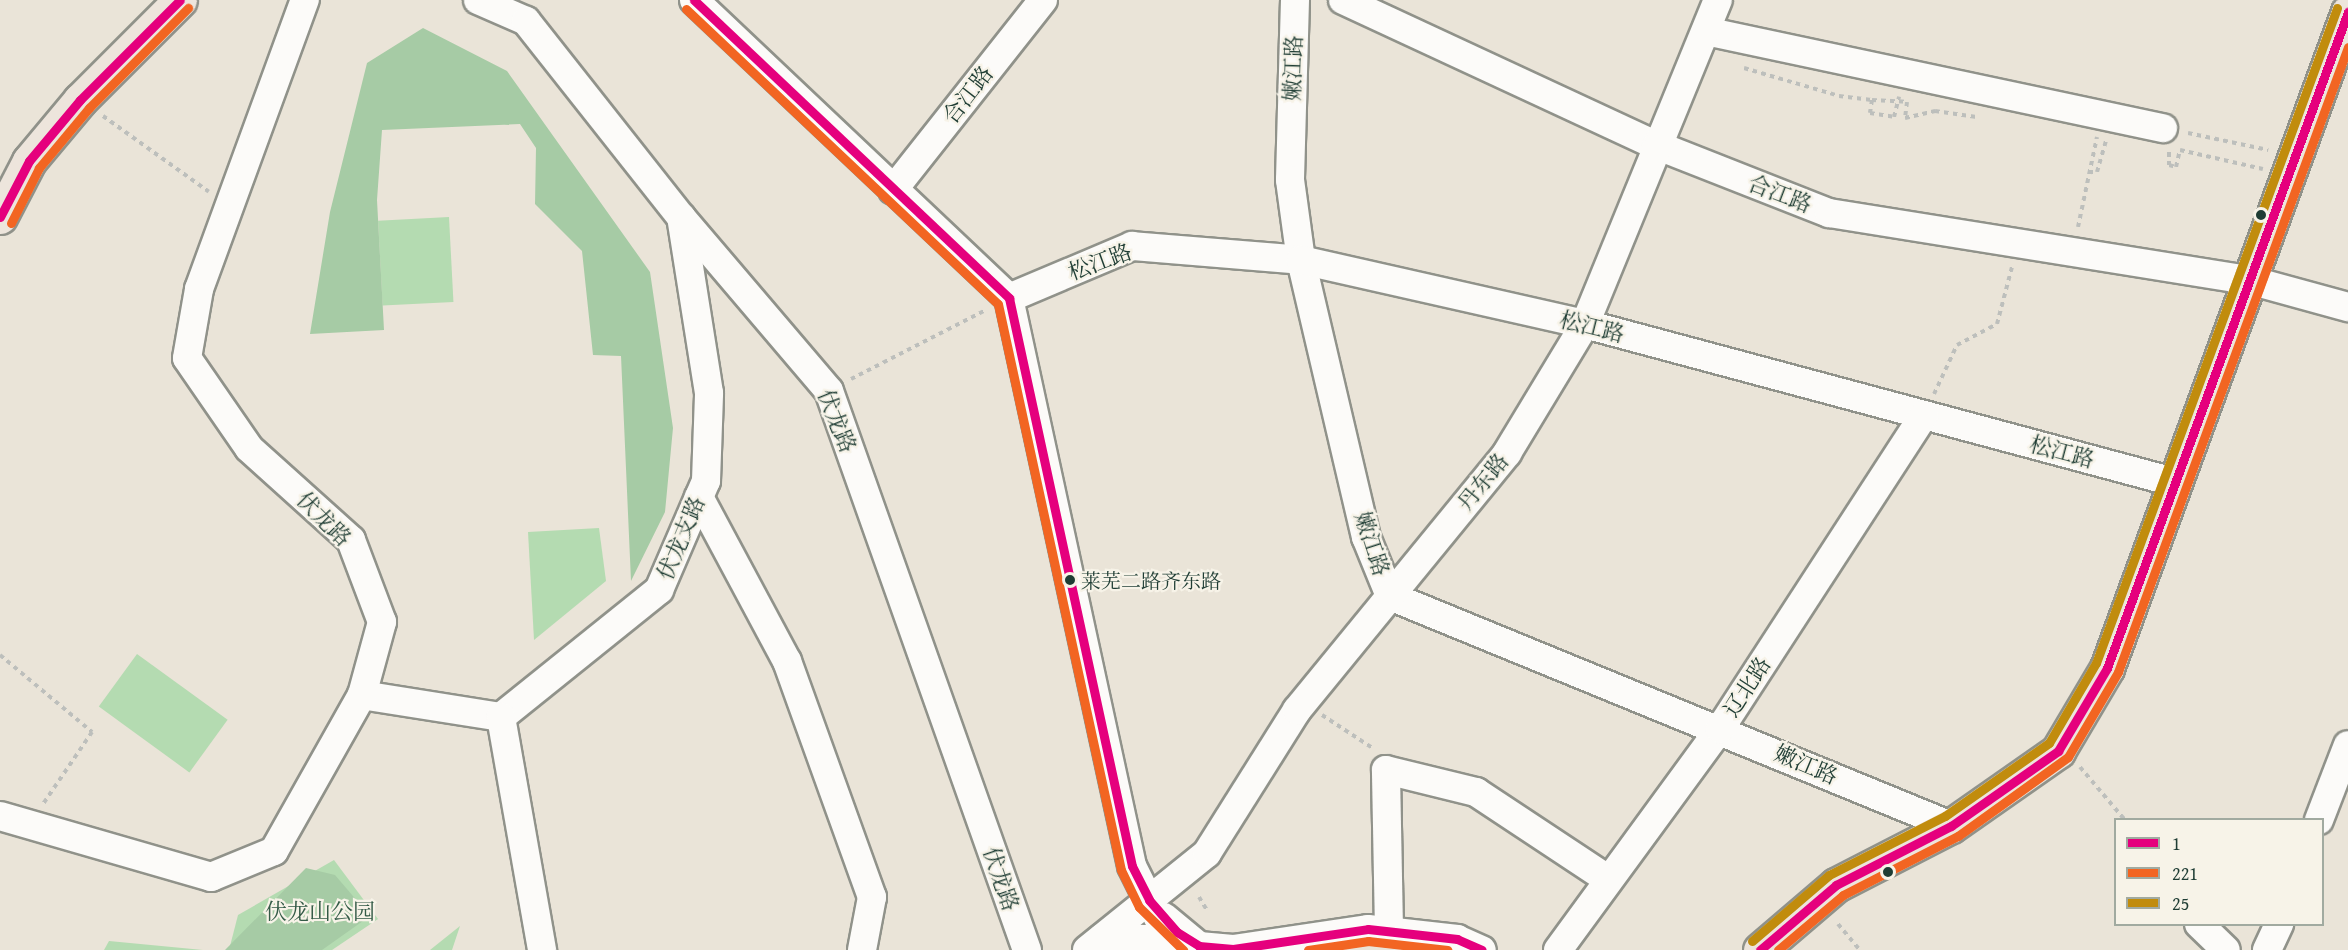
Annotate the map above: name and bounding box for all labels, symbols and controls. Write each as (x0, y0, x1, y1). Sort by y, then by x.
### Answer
street label: 嫩江路 (1279, 35, 1307, 101)
street label: 合江路 (937, 61, 999, 129)
street label: 合江路 (1744, 170, 1816, 218)
unlabelled marker (2255, 209, 2267, 221)
street label: 松江路 (1064, 238, 1136, 286)
street label: 松江路 (1557, 306, 1627, 348)
street label: 伏龙路 (812, 385, 862, 457)
street label: 松江路 (2027, 431, 2097, 473)
street label: 丹东路 (1452, 448, 1514, 516)
street label: 伏龙路 (291, 486, 357, 552)
street label: 伏龙支路 (652, 492, 710, 584)
street label: 嫩江路 (1349, 509, 1395, 579)
place label: 莱芜二路齐东路 (1081, 568, 1221, 592)
marker: 莱芜二路齐东路 (1064, 574, 1076, 586)
street label: 辽北路 (1718, 652, 1776, 722)
street label: 嫩江路 (1770, 740, 1842, 790)
legend (2114, 818, 2324, 926)
text: 1 (2172, 830, 2181, 857)
street label: 伏龙路 (978, 844, 1024, 914)
text: 221 (2172, 860, 2198, 887)
unlabelled marker (1882, 866, 1894, 878)
text: 25 (2172, 890, 2189, 917)
park label: 伏龙山公园 (265, 899, 375, 925)

